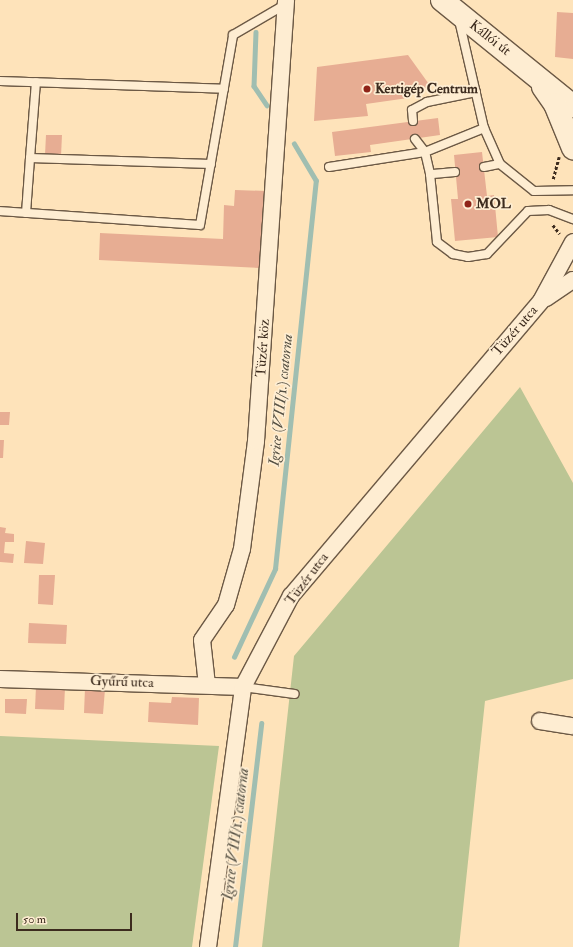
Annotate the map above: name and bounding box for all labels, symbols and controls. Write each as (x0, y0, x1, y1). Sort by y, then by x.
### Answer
street label: Kállói út (466, 17, 514, 59)
place label: Kertigép Centrum (375, 81, 478, 97)
marker: Kertigép Centrum (362, 84, 372, 94)
place label: MOL (476, 196, 511, 212)
marker: MOL (463, 199, 473, 209)
street label: Tüzér utca (489, 302, 541, 360)
street label: Tüzér köz (253, 318, 273, 378)
water label: Igrice (VIII/1.) csatorna (265, 333, 297, 467)
street label: Tüzér utca (282, 550, 332, 608)
street label: Gyűrű utca (90, 672, 154, 692)
water label: Igrice (VIII/1.) csatorna (219, 767, 253, 901)
scale bar (18, 905, 134, 931)
text: 50 m (23, 912, 46, 927)

